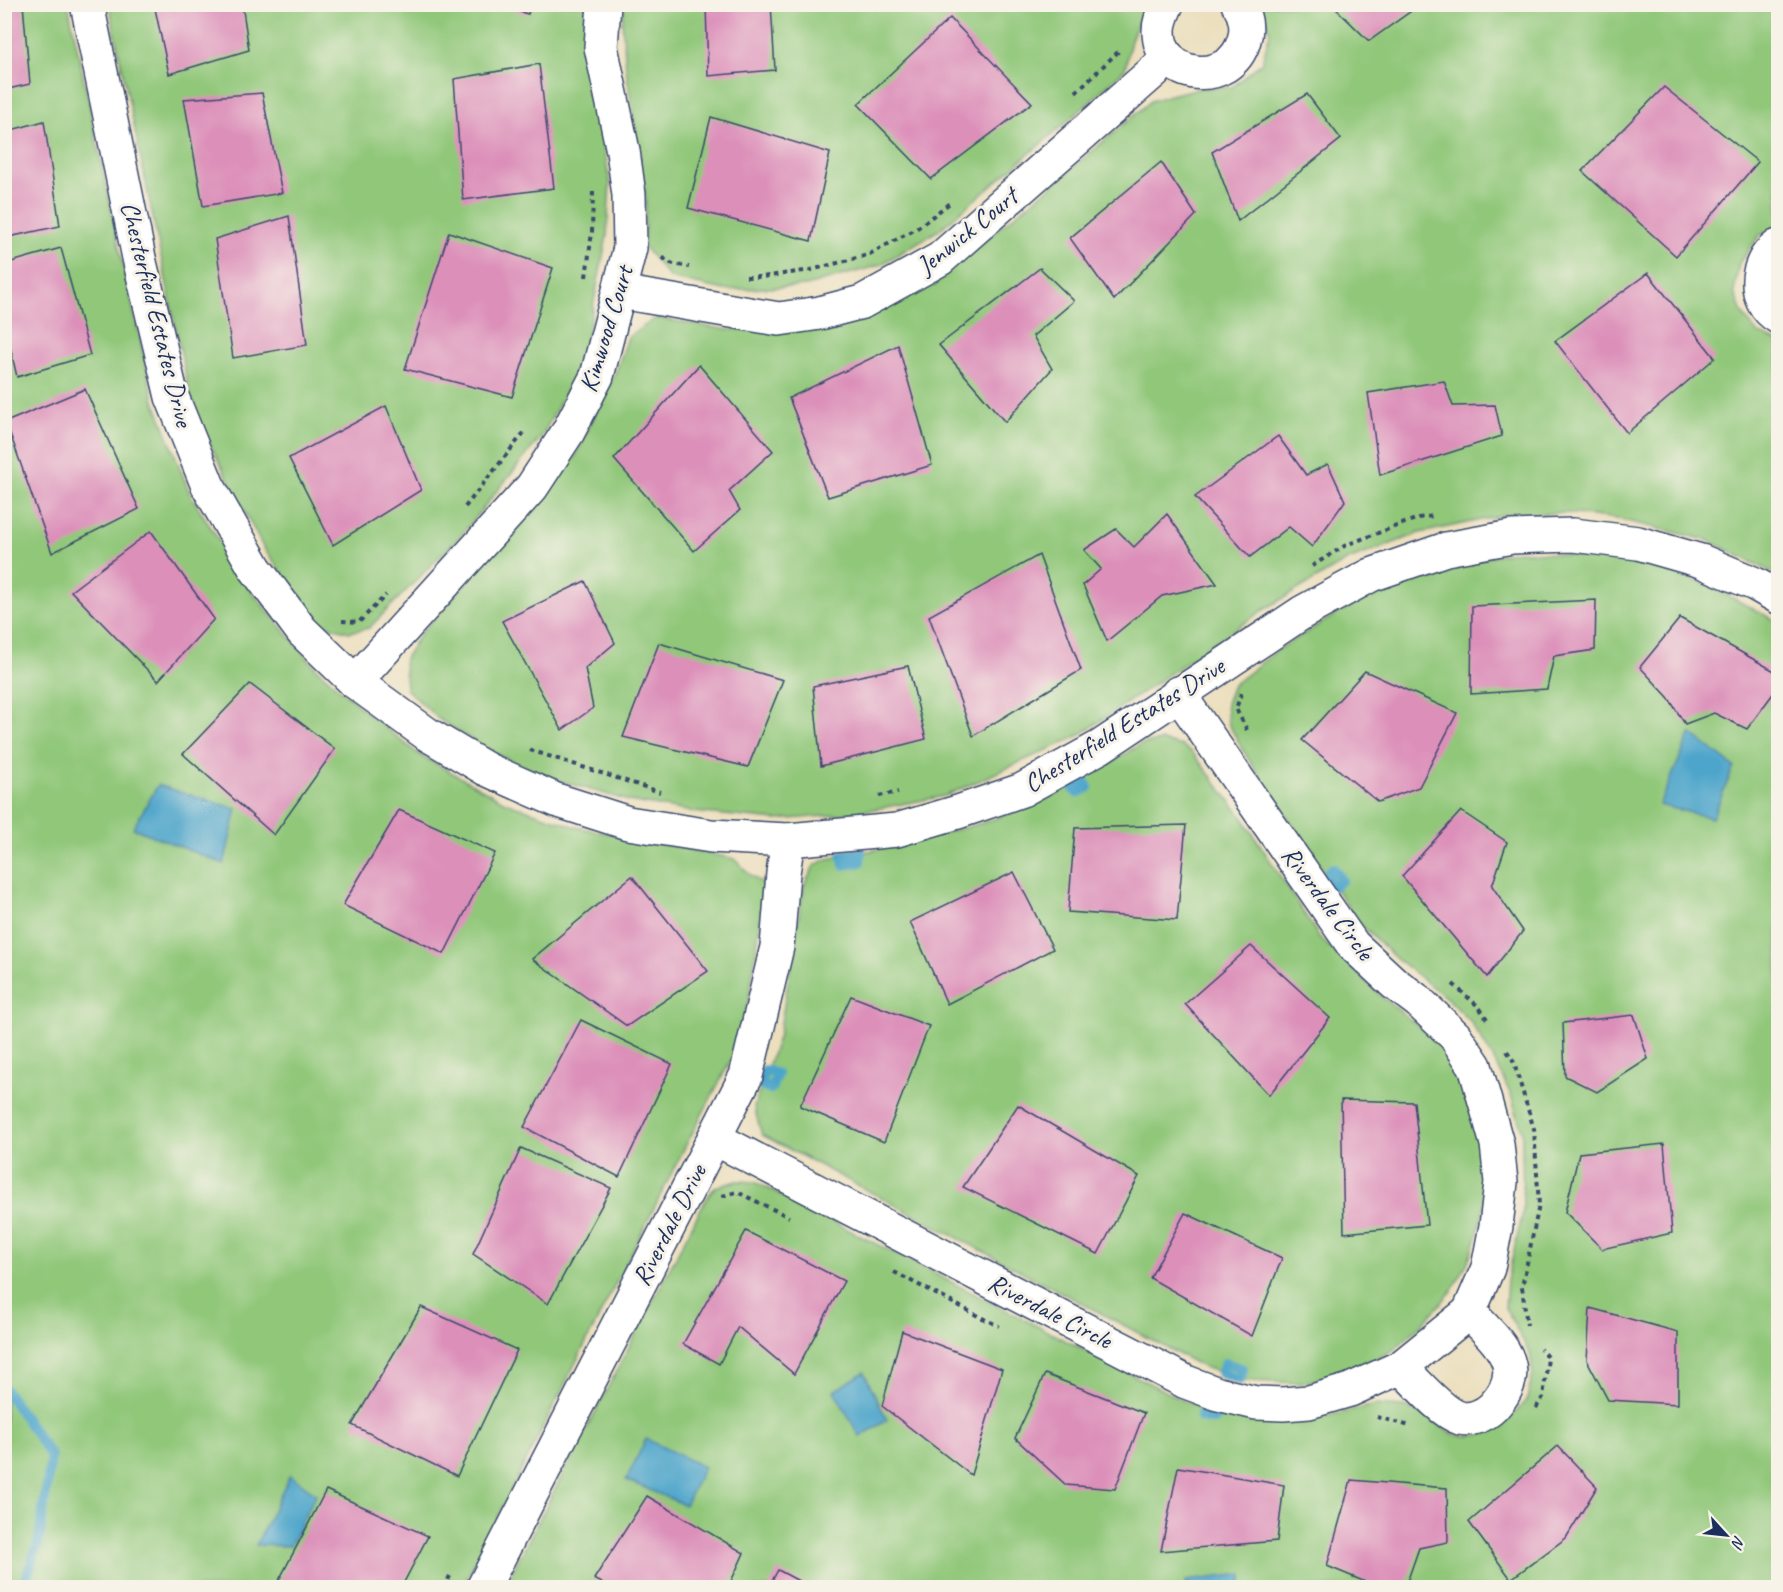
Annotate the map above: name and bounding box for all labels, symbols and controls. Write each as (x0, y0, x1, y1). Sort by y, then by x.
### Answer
street label: Jenwick Court (908, 178, 1027, 283)
street label: Chesterfield Estates Drive (113, 198, 202, 432)
street label: Kimwood Court (571, 260, 641, 396)
street label: Chesterfield Estates Drive (1018, 649, 1233, 800)
street label: Riverdale Circle (1274, 839, 1383, 968)
street label: Riverdale Drive (624, 1157, 714, 1291)
street label: Riverdale Circle (983, 1266, 1119, 1357)
north arrow (1696, 1505, 1756, 1565)
text: N (1726, 1532, 1750, 1553)

